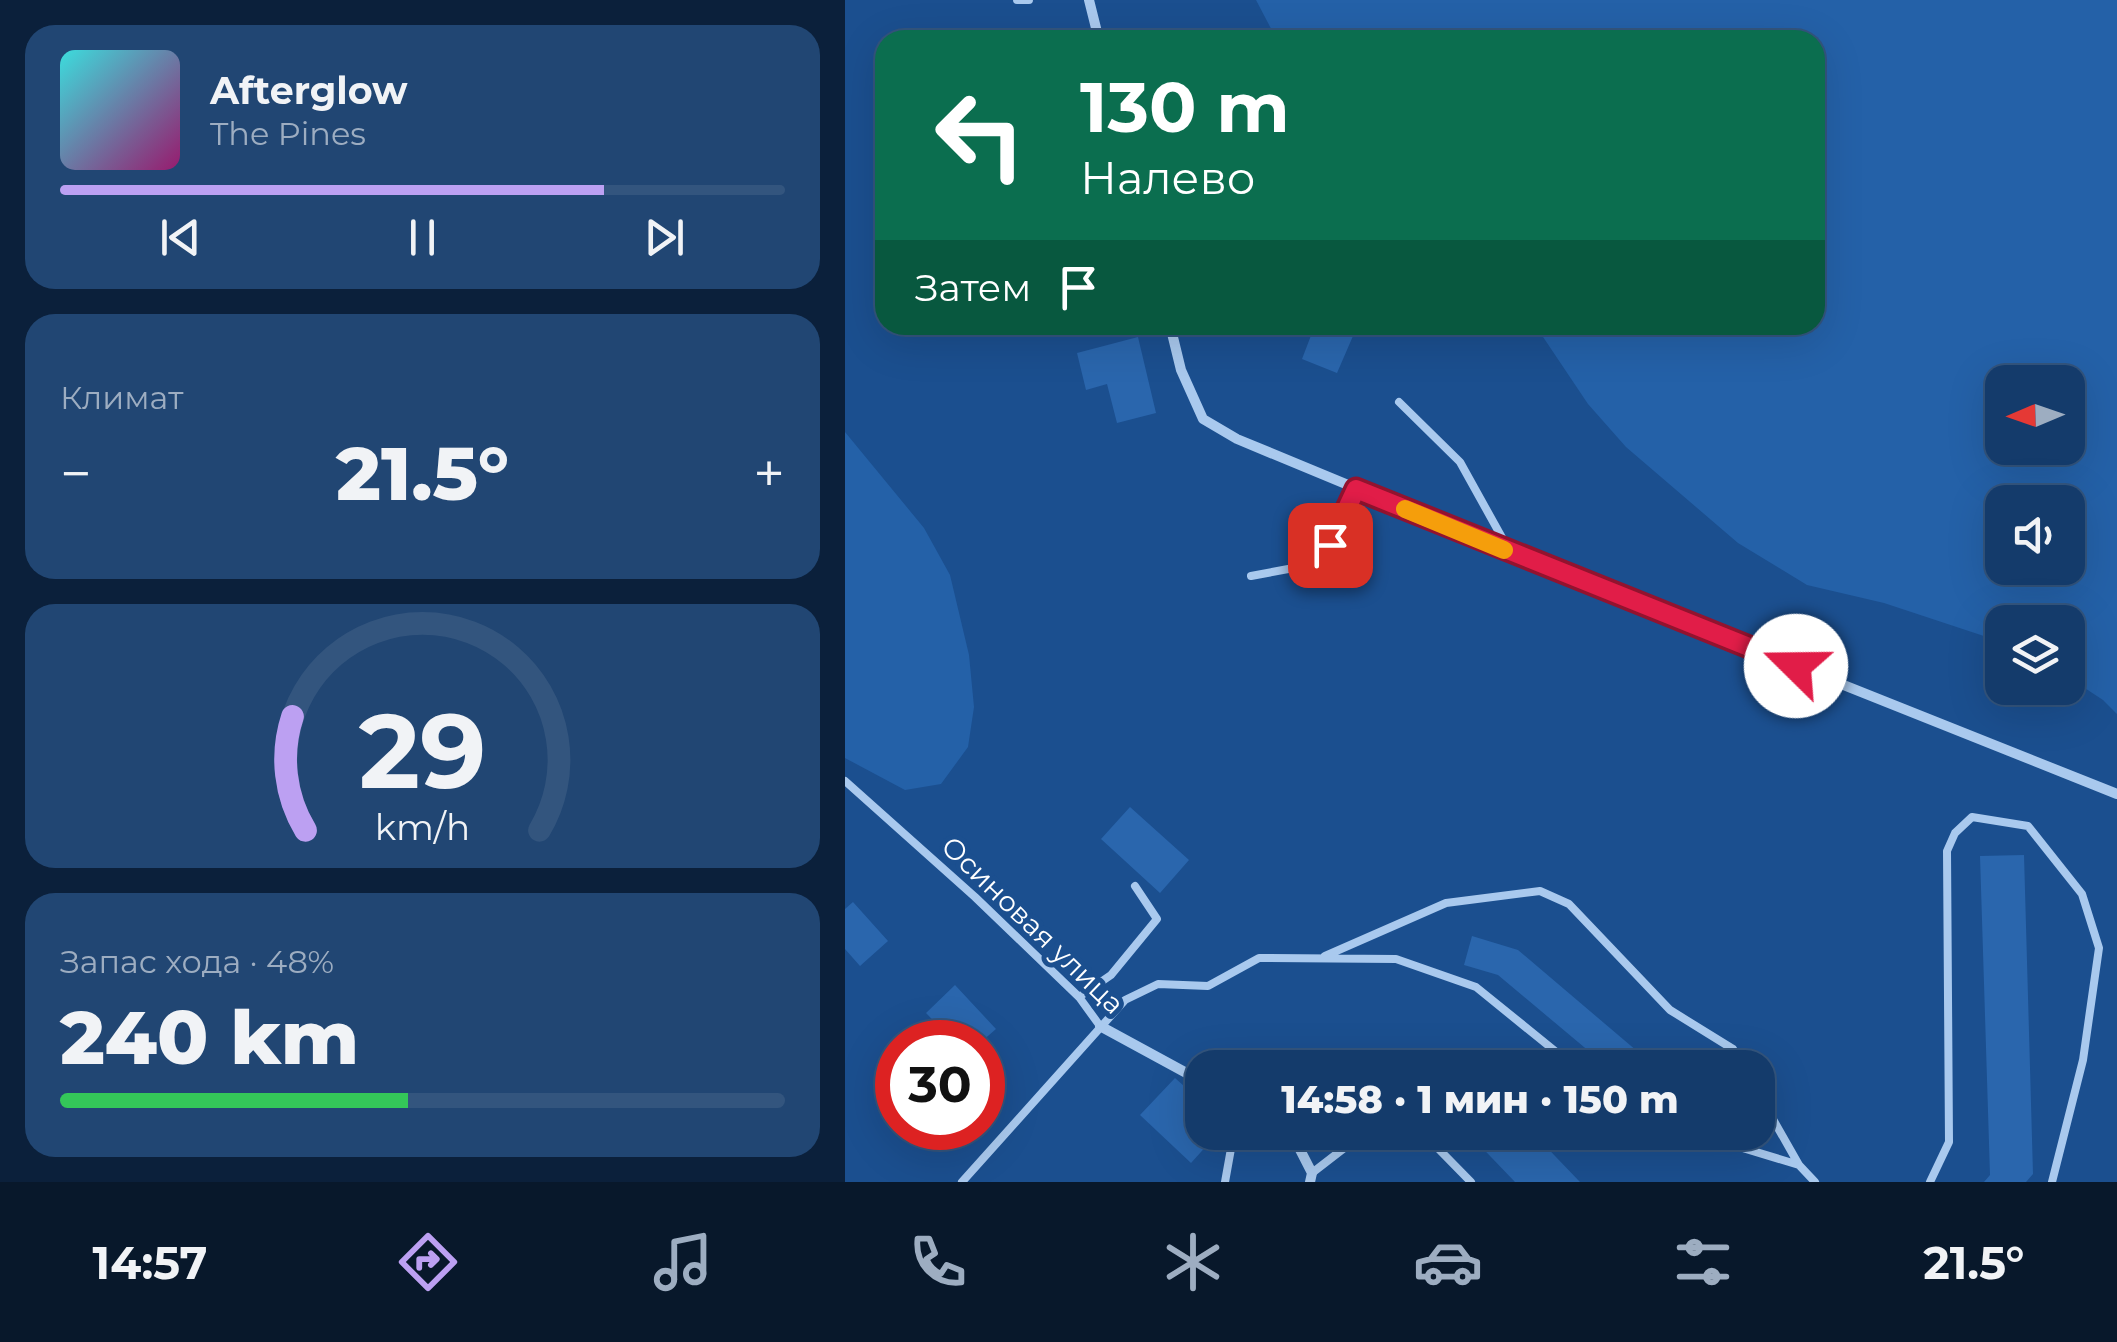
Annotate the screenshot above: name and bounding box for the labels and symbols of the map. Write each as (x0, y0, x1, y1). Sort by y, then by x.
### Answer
north arrow (1985, 365, 2085, 465)
pin (1288, 503, 1373, 588)
position arrow (1744, 614, 1848, 718)
street label: Осиновая улица (935, 829, 1131, 1021)
speed limit sign: 30 (875, 1020, 1005, 1150)

